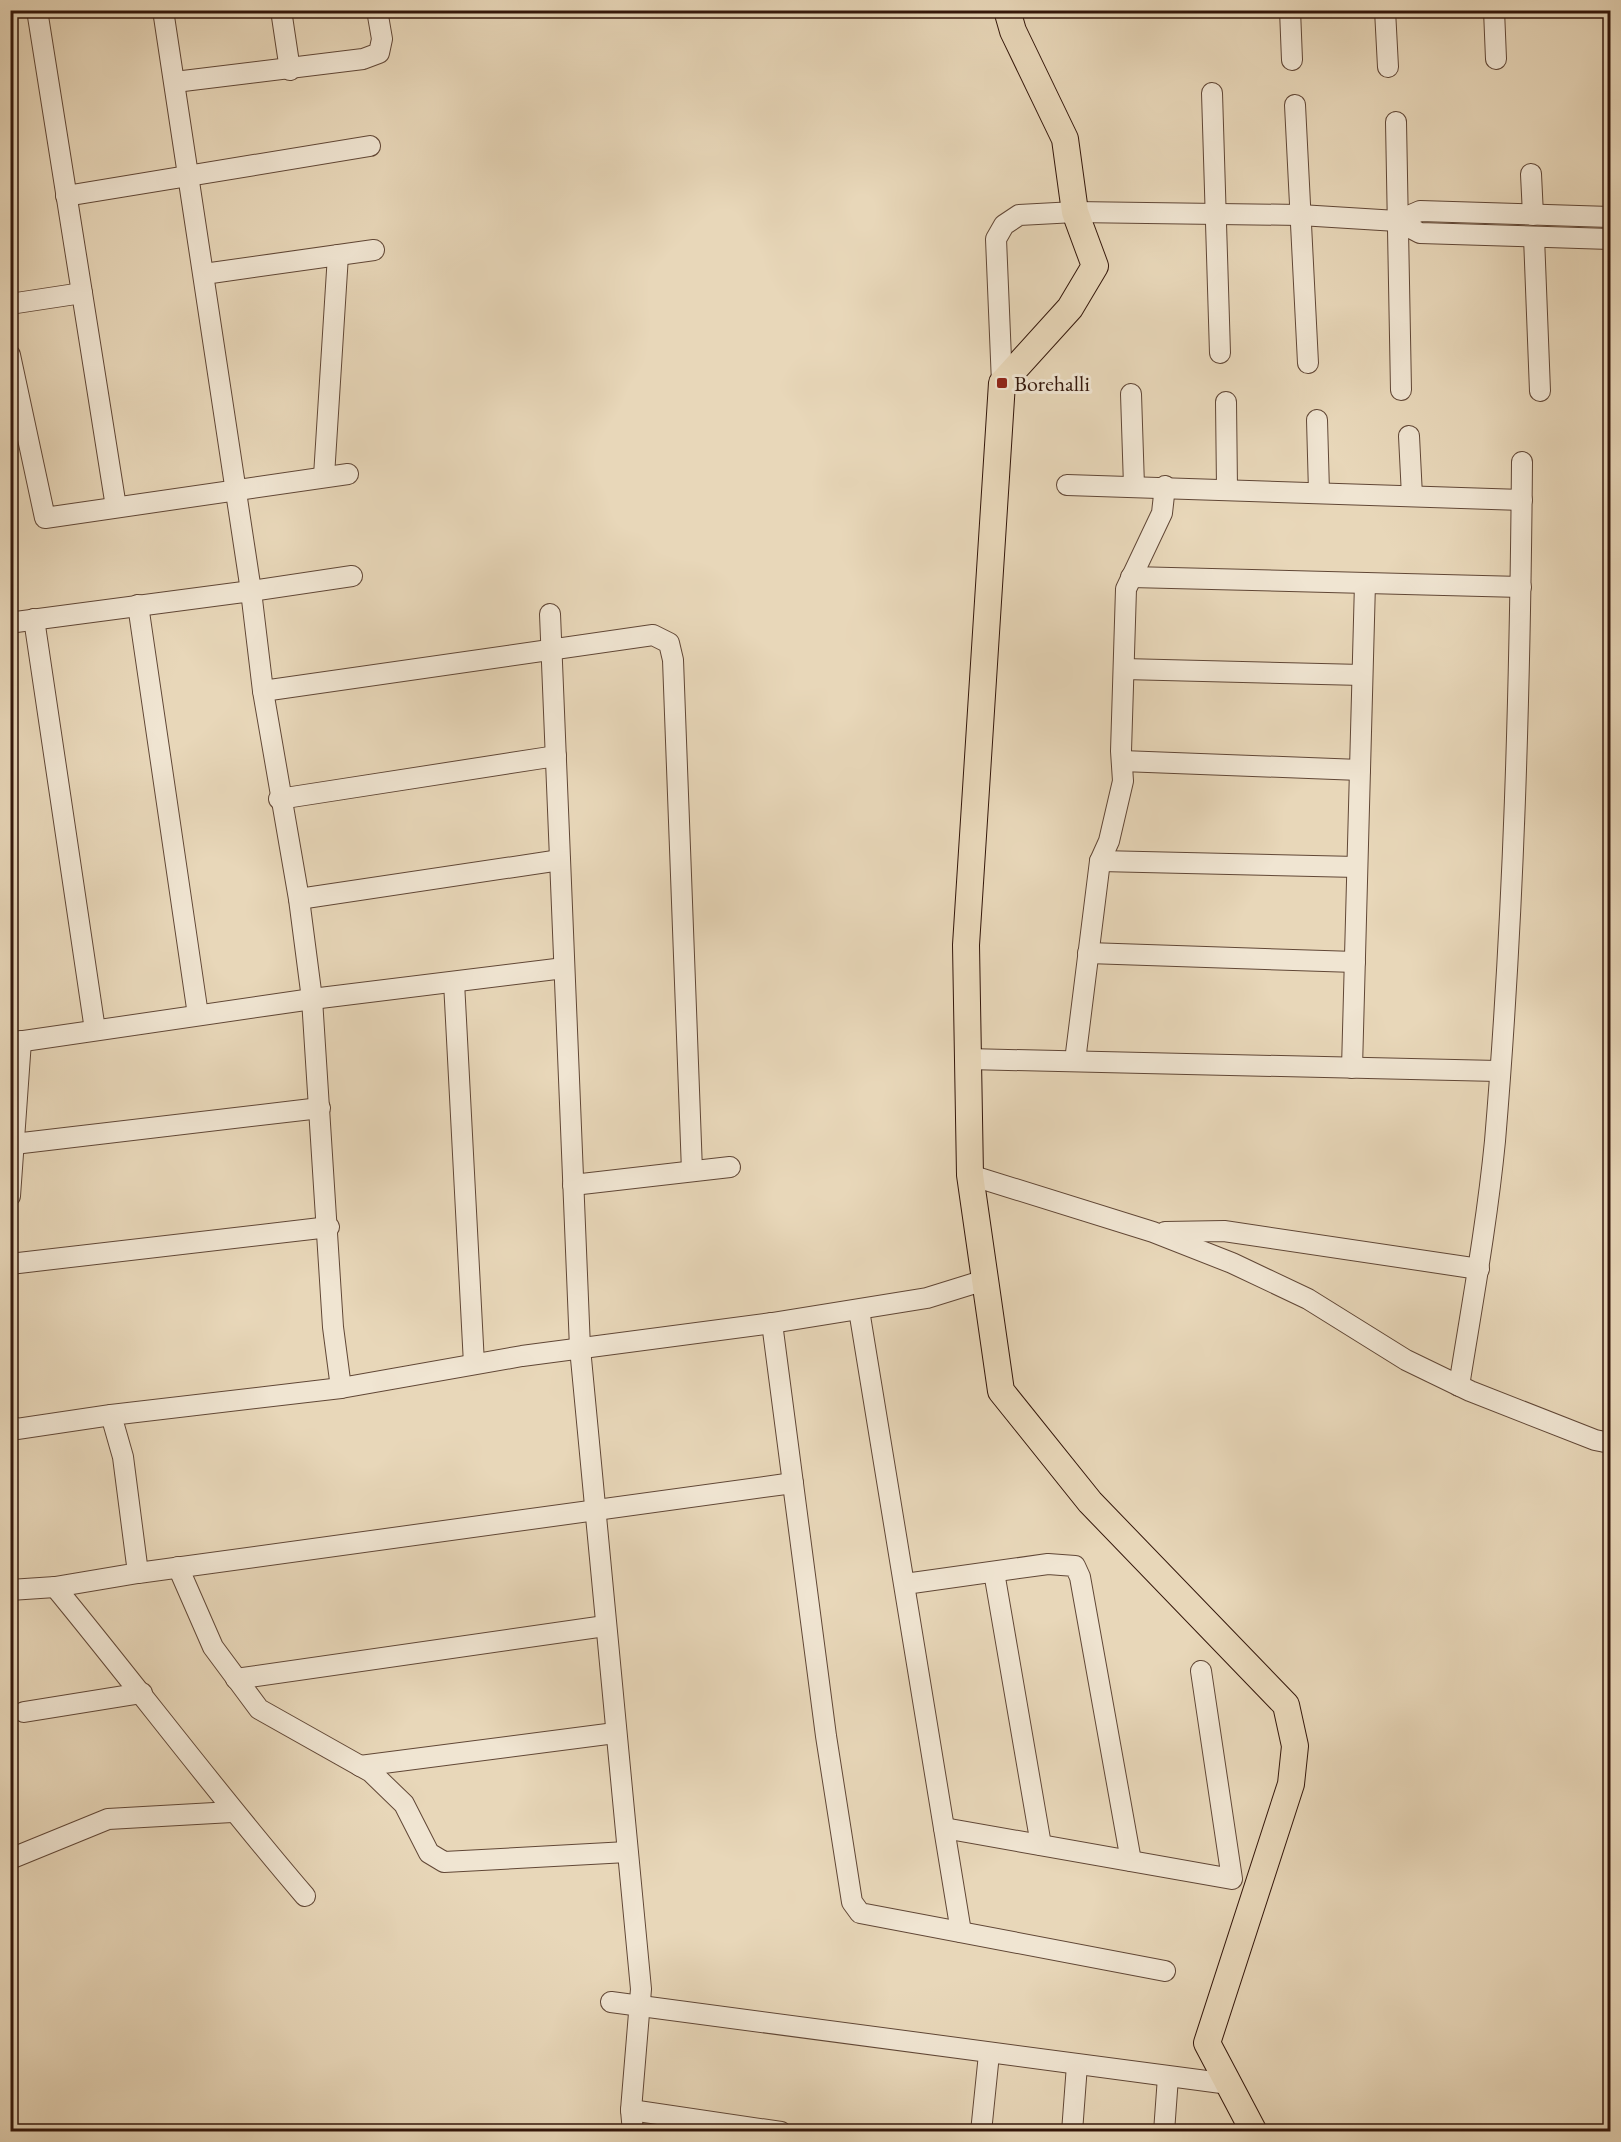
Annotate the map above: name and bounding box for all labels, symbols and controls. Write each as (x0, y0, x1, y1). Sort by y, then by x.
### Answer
place label: Borehalli (1014, 369, 1090, 398)
marker: Borehalli (995, 376, 1009, 390)

